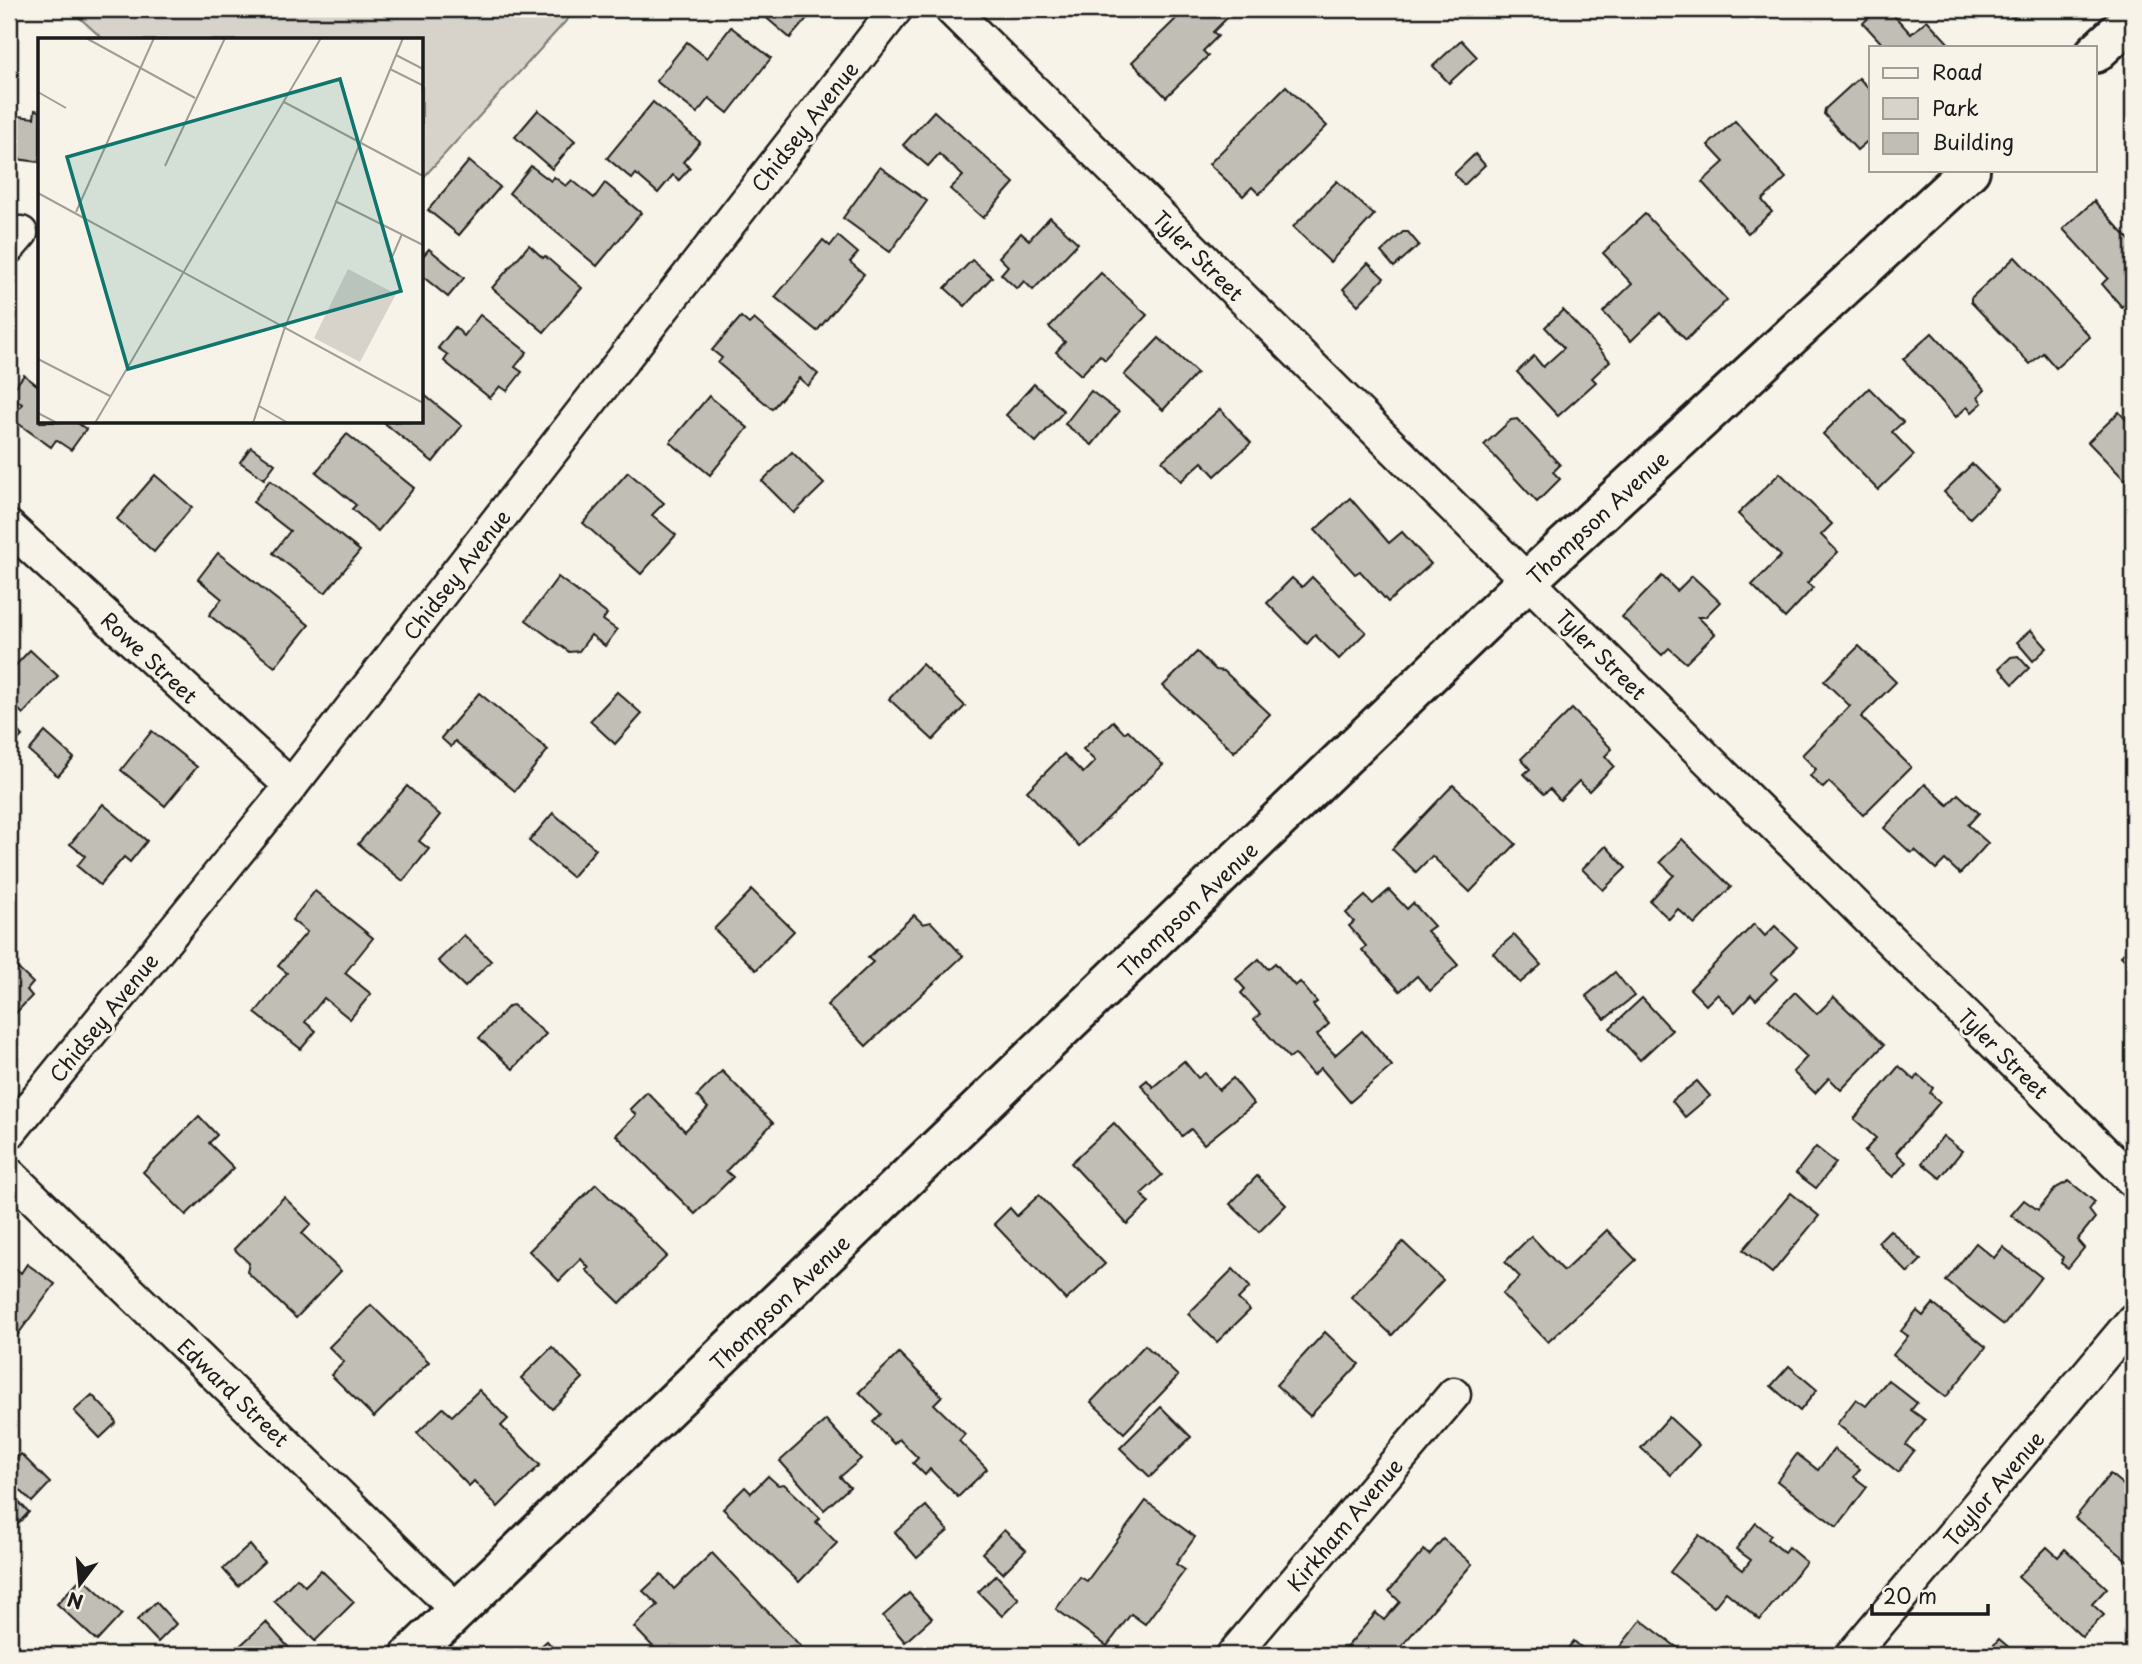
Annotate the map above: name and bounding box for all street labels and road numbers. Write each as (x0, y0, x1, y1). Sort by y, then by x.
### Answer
street label: Chidsey Avenue (743, 54, 865, 198)
street label: Tyler Street (1146, 202, 1252, 308)
street label: Thompson Avenue (1519, 443, 1675, 591)
street label: Chidsey Avenue (395, 502, 517, 646)
street label: Tyler Street (1549, 601, 1655, 707)
street label: Rowe Street (94, 604, 206, 710)
street label: Thompson Avenue (1110, 834, 1264, 984)
street label: Chidsey Avenue (41, 945, 165, 1089)
street label: Tyler Street (1951, 1000, 2057, 1106)
street label: Thompson Avenue (702, 1227, 856, 1377)
street label: Edward Street (171, 1330, 297, 1454)
street label: Taylor Avenue (1935, 1423, 2051, 1553)
street label: Kirkham Avenue (1279, 1450, 1409, 1598)

